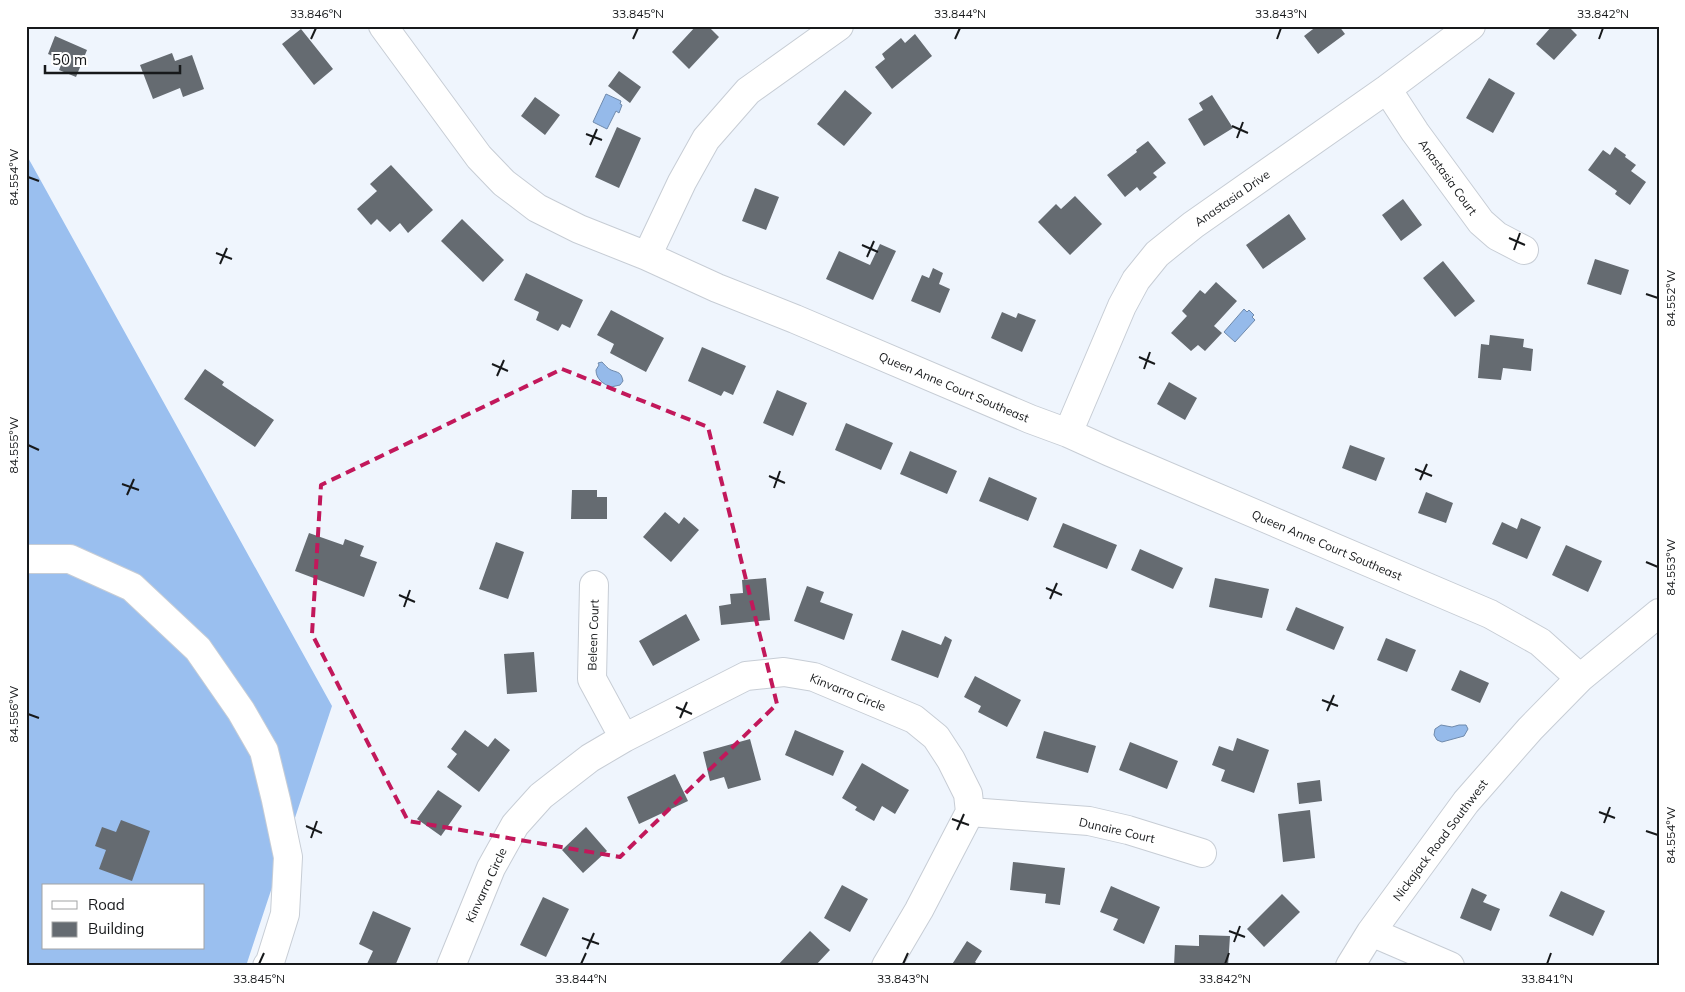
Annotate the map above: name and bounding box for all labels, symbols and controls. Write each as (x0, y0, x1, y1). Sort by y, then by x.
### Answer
text: 33.846°N (290, 6, 342, 21)
text: 33.845°N (612, 6, 664, 21)
text: 33.844°N (934, 6, 986, 21)
text: 33.843°N (1255, 6, 1307, 21)
text: 33.842°N (1577, 6, 1629, 21)
scale bar (45, 42, 180, 74)
text: 50 m (52, 50, 87, 69)
street label: Anastasia Court (1416, 136, 1480, 218)
text: 84.554°W (6, 149, 21, 205)
street label: Anastasia Drive (1191, 166, 1273, 230)
text: 84.552°W (1663, 270, 1678, 326)
street label: Queen Anne Court Southeast (877, 348, 1031, 426)
text: 84.555°W (6, 417, 21, 473)
street label: Queen Anne Court Southeast (1250, 506, 1404, 584)
text: 84.553°W (1663, 539, 1678, 595)
street label: Beleen Court (584, 599, 602, 671)
street label: Kinvarra Circle (808, 670, 888, 714)
text: 84.556°W (6, 686, 21, 742)
street label: Nickajack Road Southwest (1389, 776, 1491, 904)
text: 84.554°W (1663, 807, 1678, 863)
street label: Dunaire Court (1078, 814, 1156, 846)
street label: Kinvarra Circle (462, 845, 510, 925)
legend (42, 884, 205, 950)
text: Road (88, 895, 125, 914)
text: Building (88, 919, 144, 938)
text: 33.845°N (233, 971, 285, 986)
text: 33.844°N (555, 971, 607, 986)
text: 33.843°N (877, 971, 929, 986)
text: 33.842°N (1199, 971, 1251, 986)
text: 33.841°N (1521, 971, 1573, 986)

